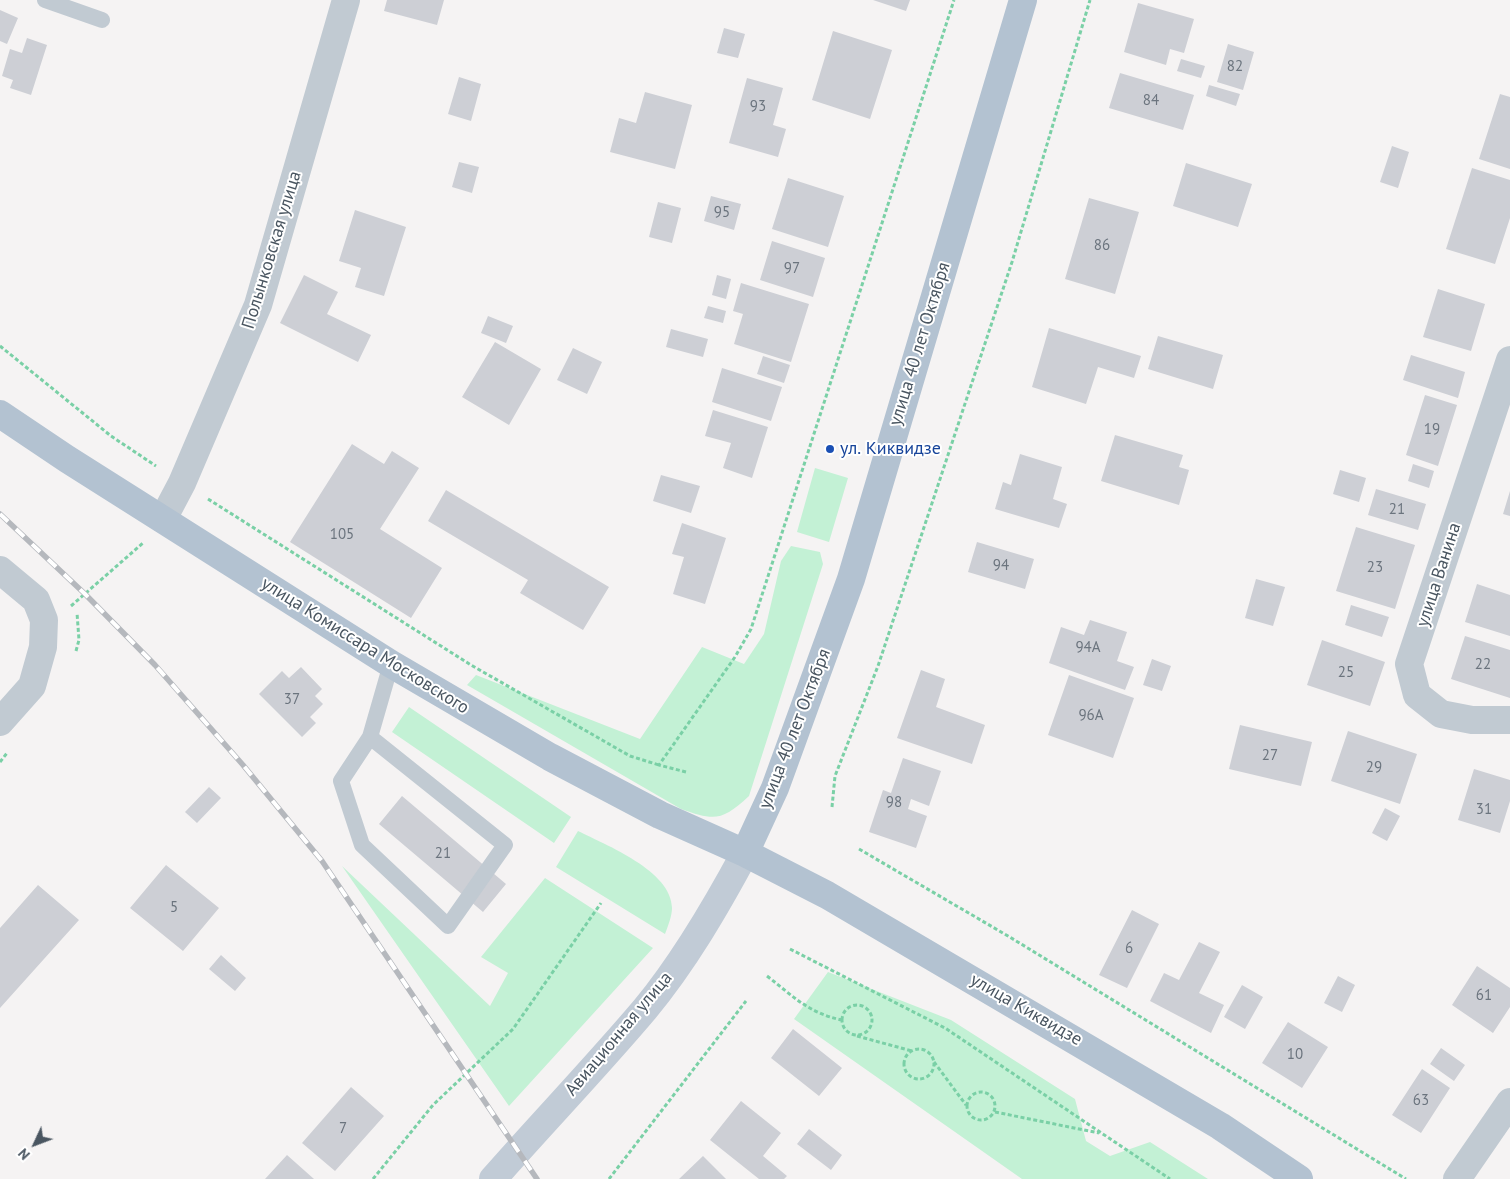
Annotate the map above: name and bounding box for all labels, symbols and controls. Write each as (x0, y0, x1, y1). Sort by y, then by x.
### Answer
house number: 82 (1227, 58, 1243, 76)
house number: 84 (1143, 92, 1159, 110)
house number: 93 (750, 98, 766, 116)
street label: Полынковская улица (238, 168, 306, 332)
house number: 95 (714, 204, 730, 222)
house number: 86 (1094, 237, 1110, 255)
house number: 97 (784, 260, 800, 278)
street label: улица 40 лет Октября (885, 260, 955, 428)
house number: 19 (1424, 421, 1440, 439)
place label: ул. Киквидзе (840, 438, 941, 460)
marker: ул. Киквидзе (824, 443, 836, 455)
house number: 21 (1389, 501, 1405, 519)
street label: улица Ванина (1412, 520, 1466, 630)
house number: 105 (330, 526, 354, 544)
house number: 94 (993, 557, 1009, 575)
house number: 23 (1367, 559, 1383, 577)
street label: улица Комиссара Московского (257, 573, 473, 719)
house number: 94А (1075, 639, 1101, 657)
street label: улица 40 лет Октября (754, 646, 836, 812)
house number: 22 (1475, 656, 1491, 674)
house number: 25 (1338, 664, 1354, 682)
house number: 37 (284, 691, 300, 709)
house number: 96А (1078, 707, 1104, 725)
house number: 27 (1262, 747, 1278, 765)
house number: 29 (1366, 759, 1382, 777)
house number: 98 (886, 794, 902, 812)
house number: 31 (1476, 801, 1492, 819)
house number: 21 (435, 845, 451, 863)
house number: 5 (170, 899, 178, 917)
house number: 6 (1125, 940, 1133, 958)
street label: Авиационная улица (561, 968, 677, 1100)
street label: улица Киквидзе (966, 969, 1086, 1051)
house number: 61 (1476, 987, 1492, 1005)
house number: 10 (1287, 1046, 1303, 1064)
house number: 63 (1413, 1092, 1429, 1110)
north arrow (10, 1119, 60, 1169)
house number: 7 (339, 1120, 347, 1138)
text: N (14, 1145, 34, 1164)

